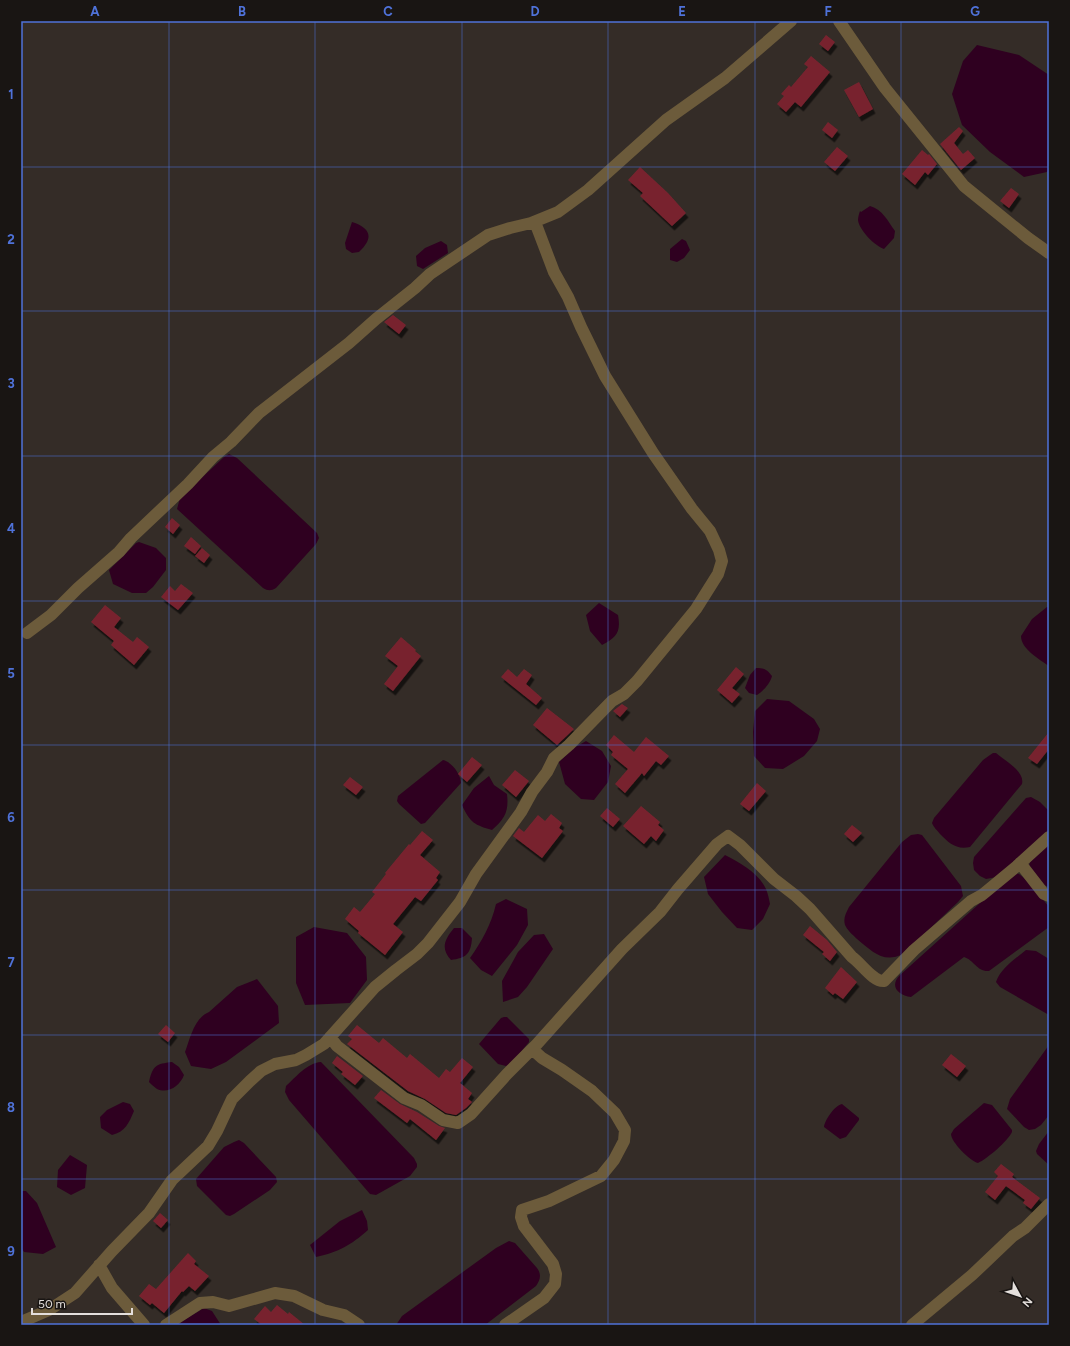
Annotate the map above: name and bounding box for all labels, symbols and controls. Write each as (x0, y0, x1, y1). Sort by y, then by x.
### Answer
text: A (90, 4, 100, 19)
text: B (238, 4, 246, 19)
text: C (383, 4, 393, 19)
text: D (530, 4, 540, 19)
text: E (678, 4, 686, 19)
text: F (824, 4, 832, 19)
text: G (970, 4, 980, 19)
text: 1 (8, 87, 14, 102)
text: 2 (7, 232, 15, 247)
text: 3 (7, 376, 15, 391)
text: 4 (7, 521, 15, 536)
text: 5 (7, 666, 15, 681)
text: 6 (7, 810, 15, 825)
text: 7 (7, 955, 15, 970)
text: 8 (7, 1100, 15, 1115)
text: 9 (7, 1244, 15, 1259)
north arrow (1000, 1276, 1040, 1316)
scale bar (32, 1290, 132, 1316)
text: N (1020, 1295, 1035, 1310)
text: 50 m (38, 1297, 66, 1311)

